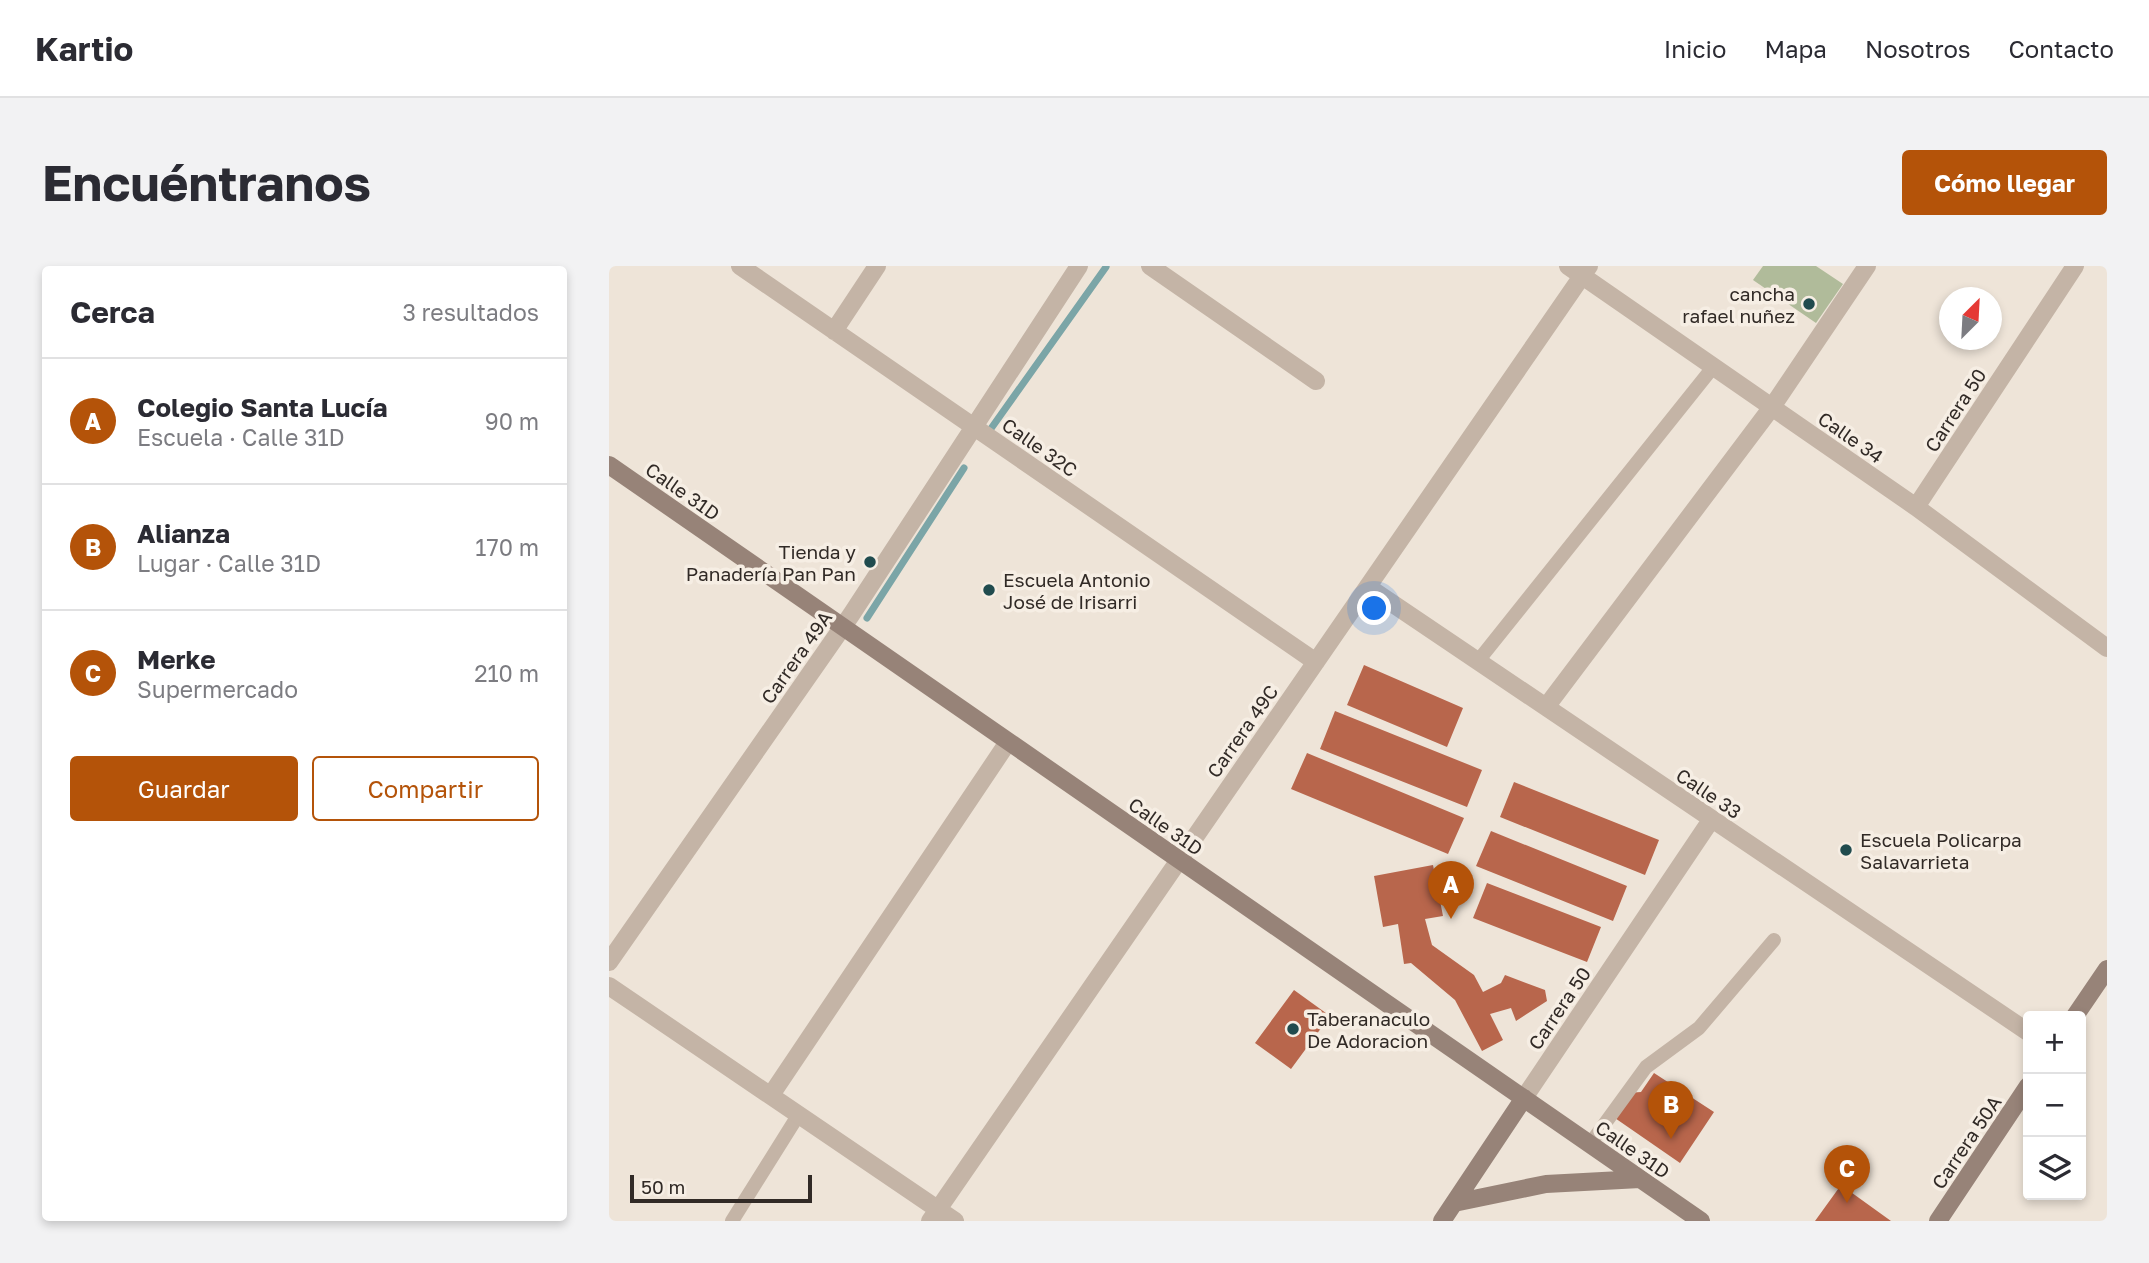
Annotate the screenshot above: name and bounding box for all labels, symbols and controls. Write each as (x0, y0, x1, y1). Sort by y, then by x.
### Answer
text: Kartio (35, 29, 133, 68)
text: Inicio (1664, 34, 1726, 63)
text: Mapa (1764, 34, 1827, 63)
text: Nosotros (1865, 34, 1971, 63)
text: Contacto (2009, 34, 2114, 63)
button: Cómo llegar (1902, 150, 2107, 215)
text: Encuéntranos (42, 153, 371, 212)
place label: cancha rafael nuñez (1682, 282, 1795, 327)
north arrow (1939, 287, 2002, 350)
text: Cerca (70, 294, 155, 330)
marker: cancha rafael nuñez (1801, 296, 1817, 312)
text: 3 resultados (402, 298, 539, 326)
street label: Carrera 50 (1920, 364, 1990, 456)
text: Colegio Santa Lucía (137, 392, 388, 423)
street label: Calle 34 (1814, 406, 1888, 468)
text: A (85, 407, 101, 435)
text: 90 m (485, 407, 539, 435)
street label: Calle 32C (998, 413, 1082, 481)
text: Escuela · Calle 31D (137, 423, 345, 451)
street label: Calle 31D (642, 457, 724, 525)
text: Alianza (137, 518, 230, 549)
text: B (85, 533, 101, 561)
text: 170 m (475, 533, 539, 561)
place label: Tienda y Panadería Pan Pan (686, 540, 856, 585)
text: Lugar · Calle 31D (137, 549, 321, 577)
marker: Tienda y Panadería Pan Pan (862, 554, 878, 570)
place label: Escuela Antonio José de Irisarri (1003, 568, 1151, 613)
marker: Escuela Antonio José de Irisarri (981, 582, 997, 598)
your location (1357, 591, 1391, 625)
street label: Carrera 49A (756, 606, 836, 708)
text: Merke (137, 644, 216, 675)
text: C (85, 659, 101, 687)
text: 210 m (474, 659, 539, 687)
text: Supermercado (137, 675, 298, 703)
street label: Carrera 49C (1202, 680, 1282, 782)
button: Guardar (70, 756, 298, 821)
button: Compartir (312, 756, 539, 821)
street label: Calle 33 (1672, 763, 1746, 823)
street label: Calle 31D (1125, 792, 1207, 860)
place label: Escuela Policarpa Salavarrieta (1860, 828, 2022, 873)
marker: Escuela Policarpa Salavarrieta (1838, 842, 1854, 858)
pin: A (1428, 861, 1474, 919)
street label: Carrera 50 (1523, 962, 1595, 1054)
place label: Taberanaculo De Adoracion (1307, 1007, 1430, 1052)
map controls (2023, 1011, 2086, 1200)
button: + (2023, 1011, 2086, 1074)
marker: Taberanaculo De Adoracion (1285, 1021, 1301, 1037)
button: − (2023, 1074, 2086, 1137)
pin: B (1648, 1081, 1694, 1139)
street label: Carrera 50A (1926, 1091, 2006, 1193)
street label: Calle 31D (1592, 1115, 1674, 1183)
button: layers (2023, 1137, 2086, 1200)
pin: C (1824, 1145, 1870, 1203)
scale bar (630, 1172, 812, 1204)
text: 50 m (641, 1175, 685, 1198)

